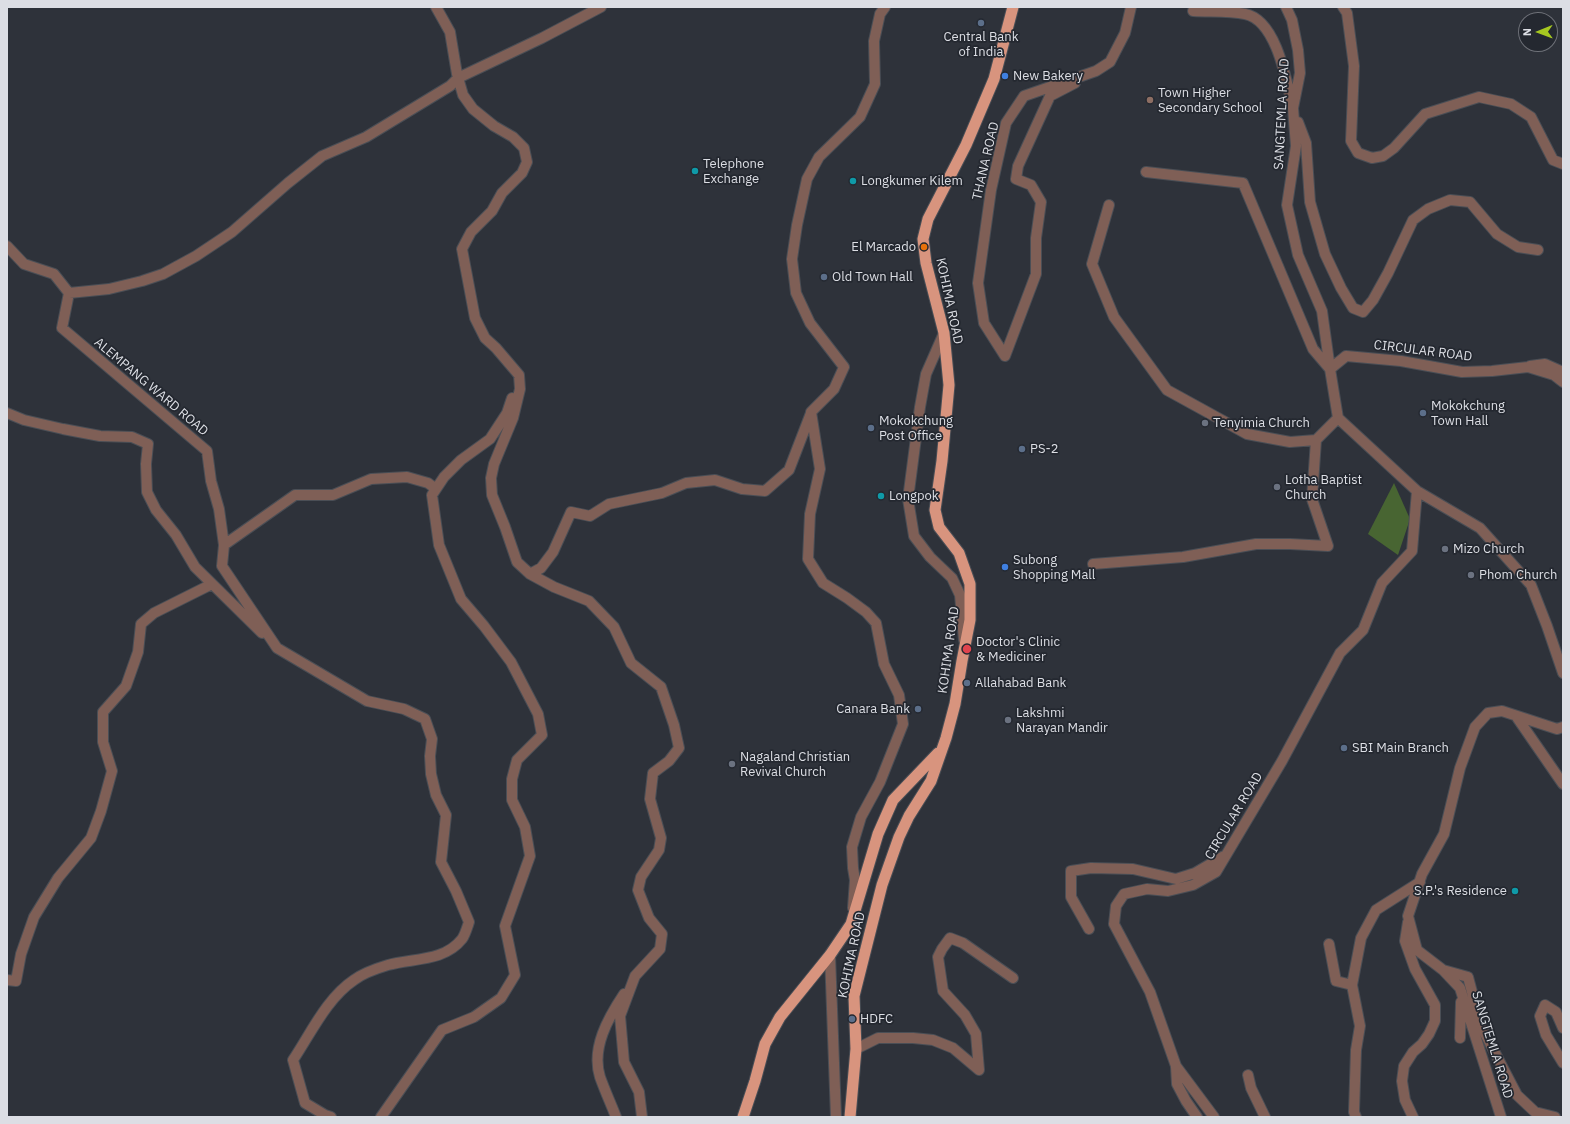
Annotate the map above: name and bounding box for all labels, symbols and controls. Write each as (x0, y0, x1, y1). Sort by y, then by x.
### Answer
north arrow (1518, 12, 1558, 52)
marker: Central Bank of India (976, 18, 986, 28)
text: N (1520, 28, 1534, 36)
place label: Central Bank of India (943, 29, 1019, 60)
street label: SANGTEMLA ROAD (1271, 58, 1293, 170)
place label: New Bakery (1013, 68, 1083, 84)
marker: New Bakery (1000, 71, 1010, 81)
place label: Town Higher Secondary School (1158, 85, 1262, 116)
marker: Town Higher Secondary School (1145, 95, 1155, 105)
street label: THANA ROAD (969, 120, 1003, 202)
place label: Telephone Exchange (703, 156, 764, 187)
marker: Telephone Exchange (690, 166, 700, 176)
place label: Longkumer Kilem (861, 173, 963, 189)
marker: Longkumer Kilem (848, 176, 858, 186)
place label: El Marcado (851, 239, 916, 255)
marker: El Marcado (919, 242, 929, 252)
street label: KOHIMA ROAD (932, 256, 966, 346)
place label: Old Town Hall (832, 269, 913, 285)
marker: Old Town Hall (819, 272, 829, 282)
street label: ALEMPANG WARD ROAD (91, 335, 211, 439)
street label: CIRCULAR ROAD (1373, 337, 1473, 365)
place label: Mokokchung Town Hall (1431, 398, 1505, 429)
marker: Mokokchung Town Hall (1418, 408, 1428, 418)
place label: Mokokchung Post Office (879, 413, 953, 444)
place label: Tenyimia Church (1213, 415, 1310, 431)
marker: Tenyimia Church (1200, 418, 1210, 428)
marker: Mokokchung Post Office (866, 423, 876, 433)
place label: PS-2 (1030, 441, 1059, 457)
marker: PS-2 (1017, 444, 1027, 454)
place label: Lotha Baptist Church (1285, 472, 1362, 503)
marker: Lotha Baptist Church (1272, 482, 1282, 492)
place label: Longpok (889, 488, 939, 504)
marker: Longpok (876, 491, 886, 501)
place label: Mizo Church (1453, 541, 1525, 557)
marker: Mizo Church (1440, 544, 1450, 554)
place label: Subong Shopping Mall (1013, 552, 1095, 583)
marker: Subong Shopping Mall (1000, 562, 1010, 572)
place label: Phom Church (1479, 567, 1557, 583)
marker: Phom Church (1466, 570, 1476, 580)
street label: KOHIMA ROAD (935, 605, 963, 695)
place label: Doctor's Clinic & Mediciner (976, 634, 1060, 665)
marker: Doctor's Clinic & Mediciner (961, 643, 973, 655)
place label: Allahabad Bank (975, 675, 1066, 691)
marker: Allahabad Bank (962, 678, 972, 688)
place label: Canara Bank (836, 701, 910, 717)
marker: Canara Bank (913, 704, 923, 714)
place label: Lakshmi Narayan Mandir (1016, 705, 1108, 736)
marker: Lakshmi Narayan Mandir (1003, 715, 1013, 725)
place label: SBI Main Branch (1352, 740, 1449, 756)
marker: SBI Main Branch (1339, 743, 1349, 753)
place label: Nagaland Christian Revival Church (740, 749, 850, 780)
marker: Nagaland Christian Revival Church (727, 759, 737, 769)
street label: CIRCULAR ROAD (1202, 770, 1266, 862)
place label: S.P.'s Residence (1414, 883, 1507, 899)
marker: S.P.'s Residence (1510, 886, 1520, 896)
street label: KOHIMA ROAD (835, 910, 869, 1000)
street label: SANGTEMLA ROAD (1468, 989, 1516, 1101)
place label: HDFC (860, 1011, 893, 1027)
marker: HDFC (847, 1014, 857, 1024)

